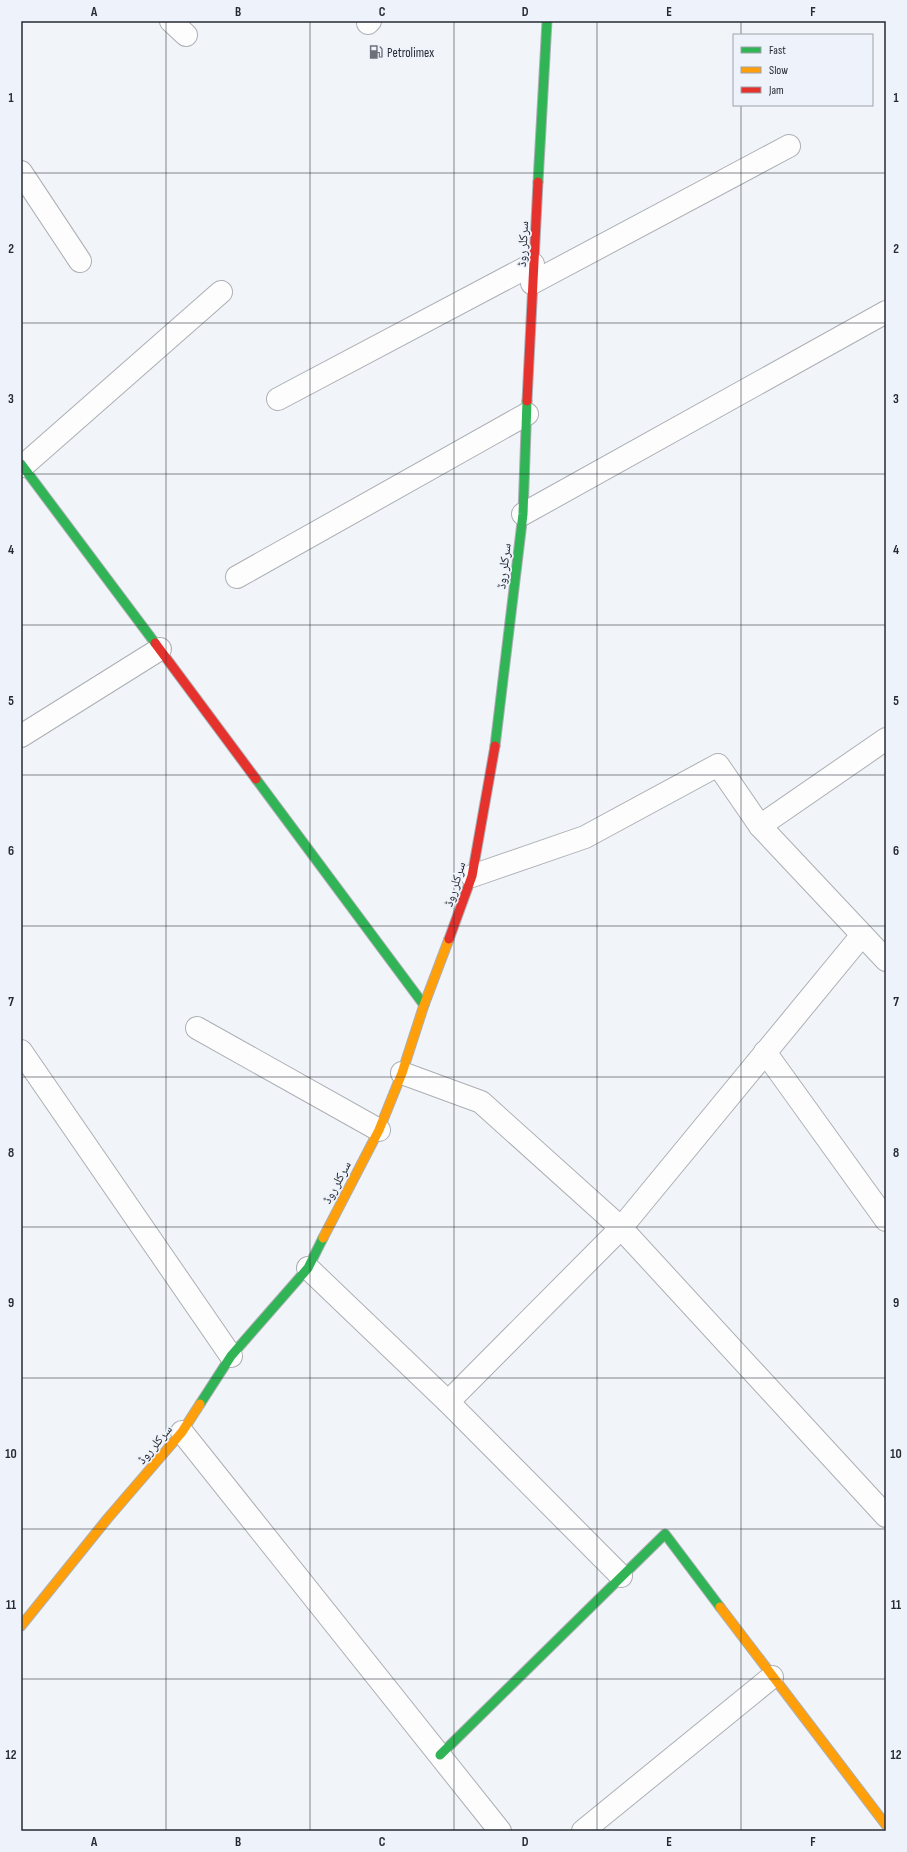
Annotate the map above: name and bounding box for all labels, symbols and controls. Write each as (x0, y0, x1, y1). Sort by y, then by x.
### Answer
text: A (90, 4, 98, 20)
text: B (235, 4, 241, 20)
text: C (379, 4, 386, 20)
text: D (522, 4, 529, 20)
text: E (666, 4, 672, 20)
text: F (810, 4, 816, 20)
legend (733, 34, 873, 106)
text: Fast (769, 43, 786, 58)
fuel station icon: Petrolimex (368, 44, 384, 60)
place label: Petrolimex (387, 45, 434, 61)
text: Slow (769, 63, 788, 78)
text: Jam (768, 83, 784, 98)
text: 1 (8, 90, 14, 106)
text: 1 (893, 90, 899, 106)
street label: سرکلر روڈ (514, 221, 532, 268)
text: 2 (8, 241, 14, 257)
text: 2 (893, 241, 899, 257)
text: 3 (8, 391, 14, 407)
text: 3 (893, 391, 899, 407)
text: 4 (8, 542, 14, 558)
street label: سرکلر روڈ (493, 542, 515, 590)
text: 4 (893, 542, 899, 558)
text: 5 (8, 693, 14, 709)
text: 5 (893, 693, 899, 709)
text: 6 (8, 843, 14, 859)
text: 6 (893, 843, 899, 859)
street label: سرکلر روڈ (441, 860, 469, 909)
text: 7 (8, 994, 14, 1010)
text: 7 (893, 994, 899, 1010)
text: 8 (8, 1145, 14, 1161)
text: 8 (893, 1145, 899, 1161)
street label: سرکلر روڈ (319, 1158, 355, 1207)
text: 9 (8, 1295, 14, 1311)
text: 9 (893, 1295, 899, 1311)
street label: سرکلر روڈ (134, 1422, 176, 1467)
text: 10 (5, 1446, 17, 1462)
text: 10 (890, 1446, 902, 1462)
text: 11 (6, 1597, 16, 1613)
text: 11 (891, 1597, 901, 1613)
text: 12 (6, 1747, 17, 1763)
text: 12 (891, 1747, 902, 1763)
text: A (90, 1834, 98, 1850)
text: B (235, 1834, 241, 1850)
text: C (379, 1834, 386, 1850)
text: D (522, 1834, 529, 1850)
text: E (666, 1834, 672, 1850)
text: F (810, 1834, 816, 1850)

